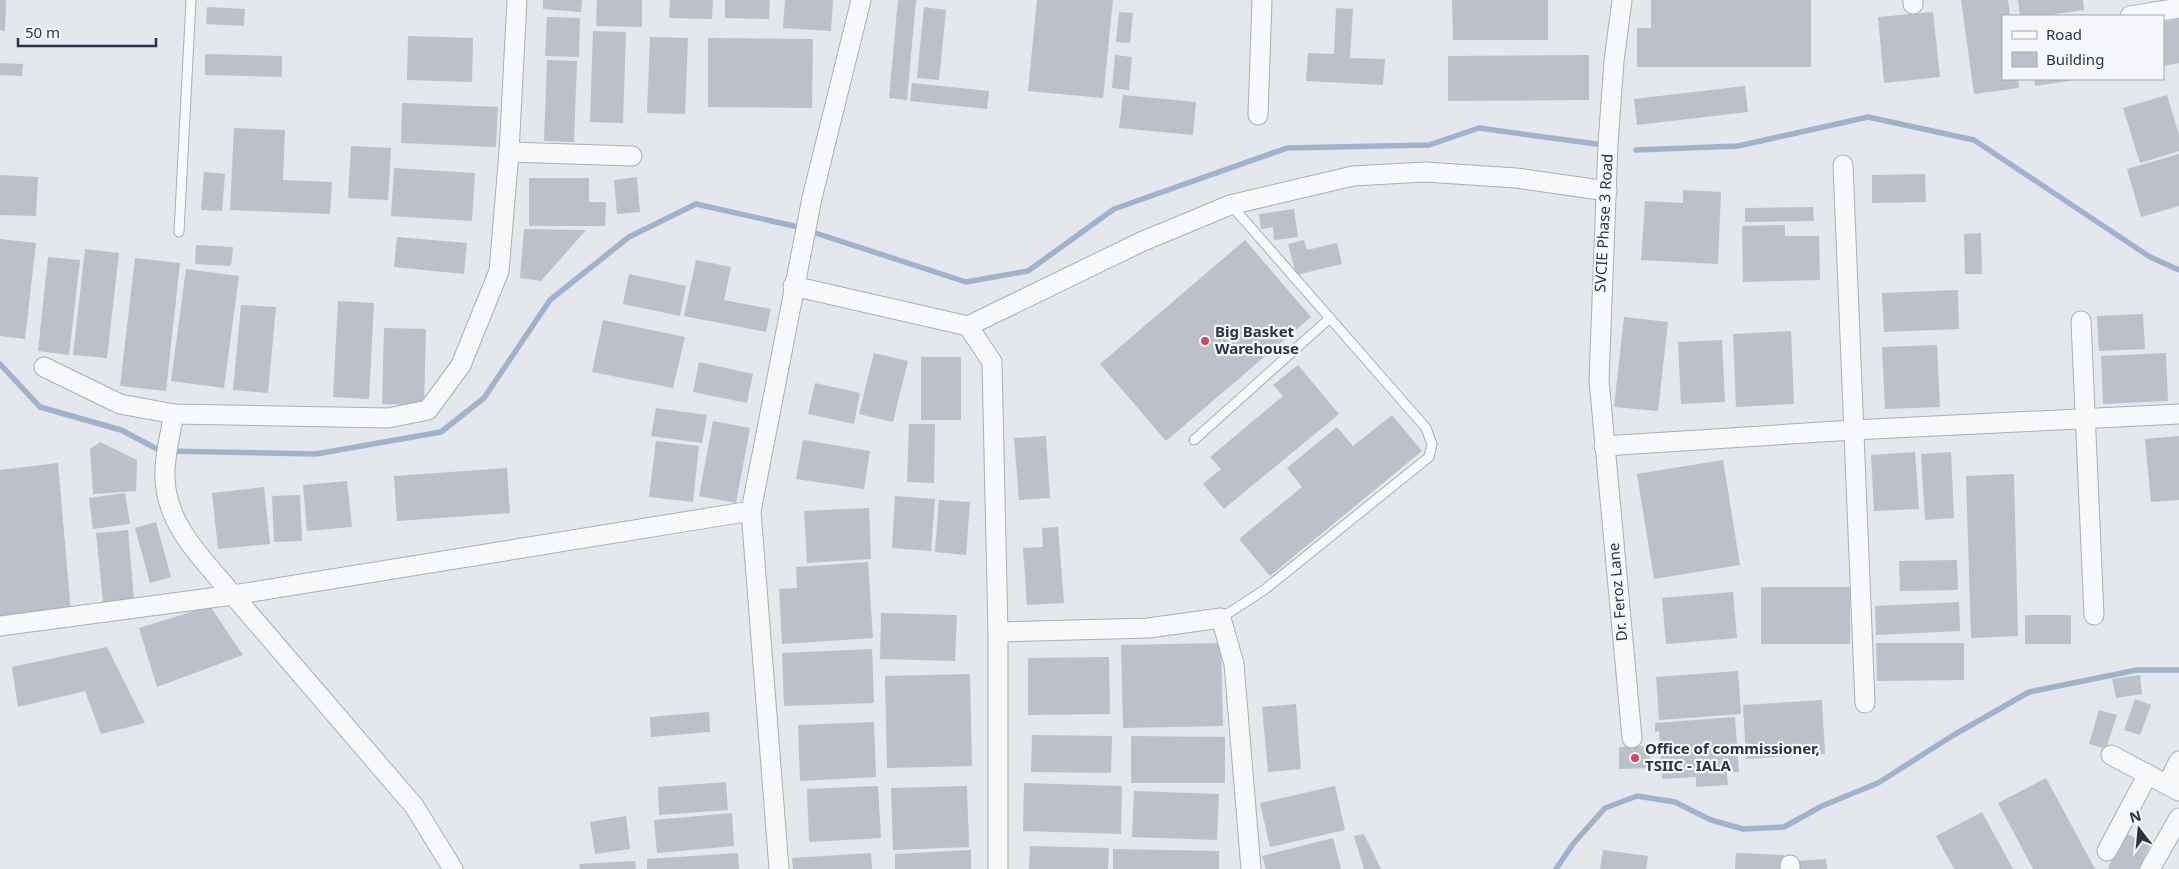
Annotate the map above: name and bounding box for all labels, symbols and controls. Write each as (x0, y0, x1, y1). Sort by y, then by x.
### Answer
scale bar (18, 15, 155, 47)
legend (2002, 15, 2164, 80)
text: 50 m (25, 22, 60, 42)
text: Road (2046, 24, 2082, 44)
text: Building (2046, 49, 2104, 69)
street label: SVCIE Phase 3 Road (1589, 153, 1617, 293)
place label: Big Basket Warehouse (1215, 321, 1299, 358)
marker: Big Basket Warehouse (1199, 335, 1211, 347)
street label: Dr. Feroz Lane (1603, 542, 1631, 642)
place label: Office of commissioner, TSIIC - IALA (1645, 738, 1820, 775)
marker: Office of commissioner, TSIIC - IALA (1629, 752, 1641, 764)
north arrow (2114, 804, 2164, 854)
text: N (2127, 805, 2143, 827)

